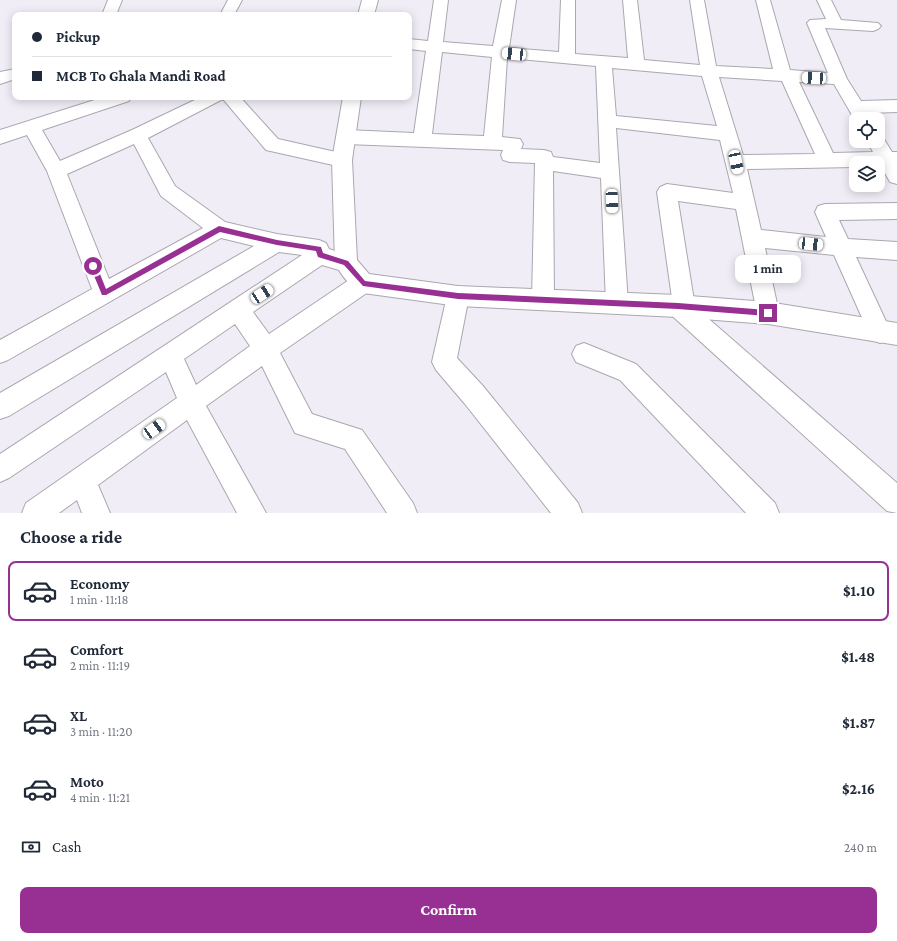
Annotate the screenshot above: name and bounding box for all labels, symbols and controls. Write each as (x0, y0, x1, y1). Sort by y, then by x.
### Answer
text: Pickup (56, 29, 100, 45)
car (502, 47, 526, 61)
text: MCB To Ghala Mandi Road (56, 68, 226, 84)
car (802, 71, 826, 85)
map controls (849, 112, 885, 192)
button: locate (849, 112, 885, 148)
car (728, 149, 744, 175)
button: layers (849, 156, 885, 192)
car (606, 189, 618, 213)
car (798, 237, 824, 251)
callout: 1 min (735, 255, 801, 283)
route start (84, 257, 102, 275)
text: 1 min (753, 261, 783, 276)
car (249, 282, 275, 306)
route end (759, 304, 777, 322)
car (141, 417, 167, 441)
text: Choose a ride (20, 527, 122, 547)
icon: car (22, 573, 58, 609)
text: Economy (70, 576, 129, 592)
text: $1.10 (843, 583, 875, 599)
text: 1 min · 11:18 (70, 592, 129, 607)
icon: car (22, 639, 58, 675)
text: Comfort (70, 642, 124, 658)
text: $1.48 (841, 649, 875, 665)
text: 2 min · 11:19 (70, 658, 130, 673)
icon: car (22, 705, 58, 741)
text: XL (70, 708, 87, 724)
text: $1.87 (842, 715, 875, 731)
text: 3 min · 11:20 (70, 724, 133, 739)
icon: car (22, 771, 58, 807)
text: Moto (70, 774, 104, 790)
text: $2.16 (842, 781, 875, 797)
text: 4 min · 11:21 (70, 790, 130, 805)
icon: cash (20, 836, 42, 858)
text: Cash (52, 839, 82, 855)
text: 240 m (844, 840, 877, 855)
button: Confirm (20, 887, 877, 933)

